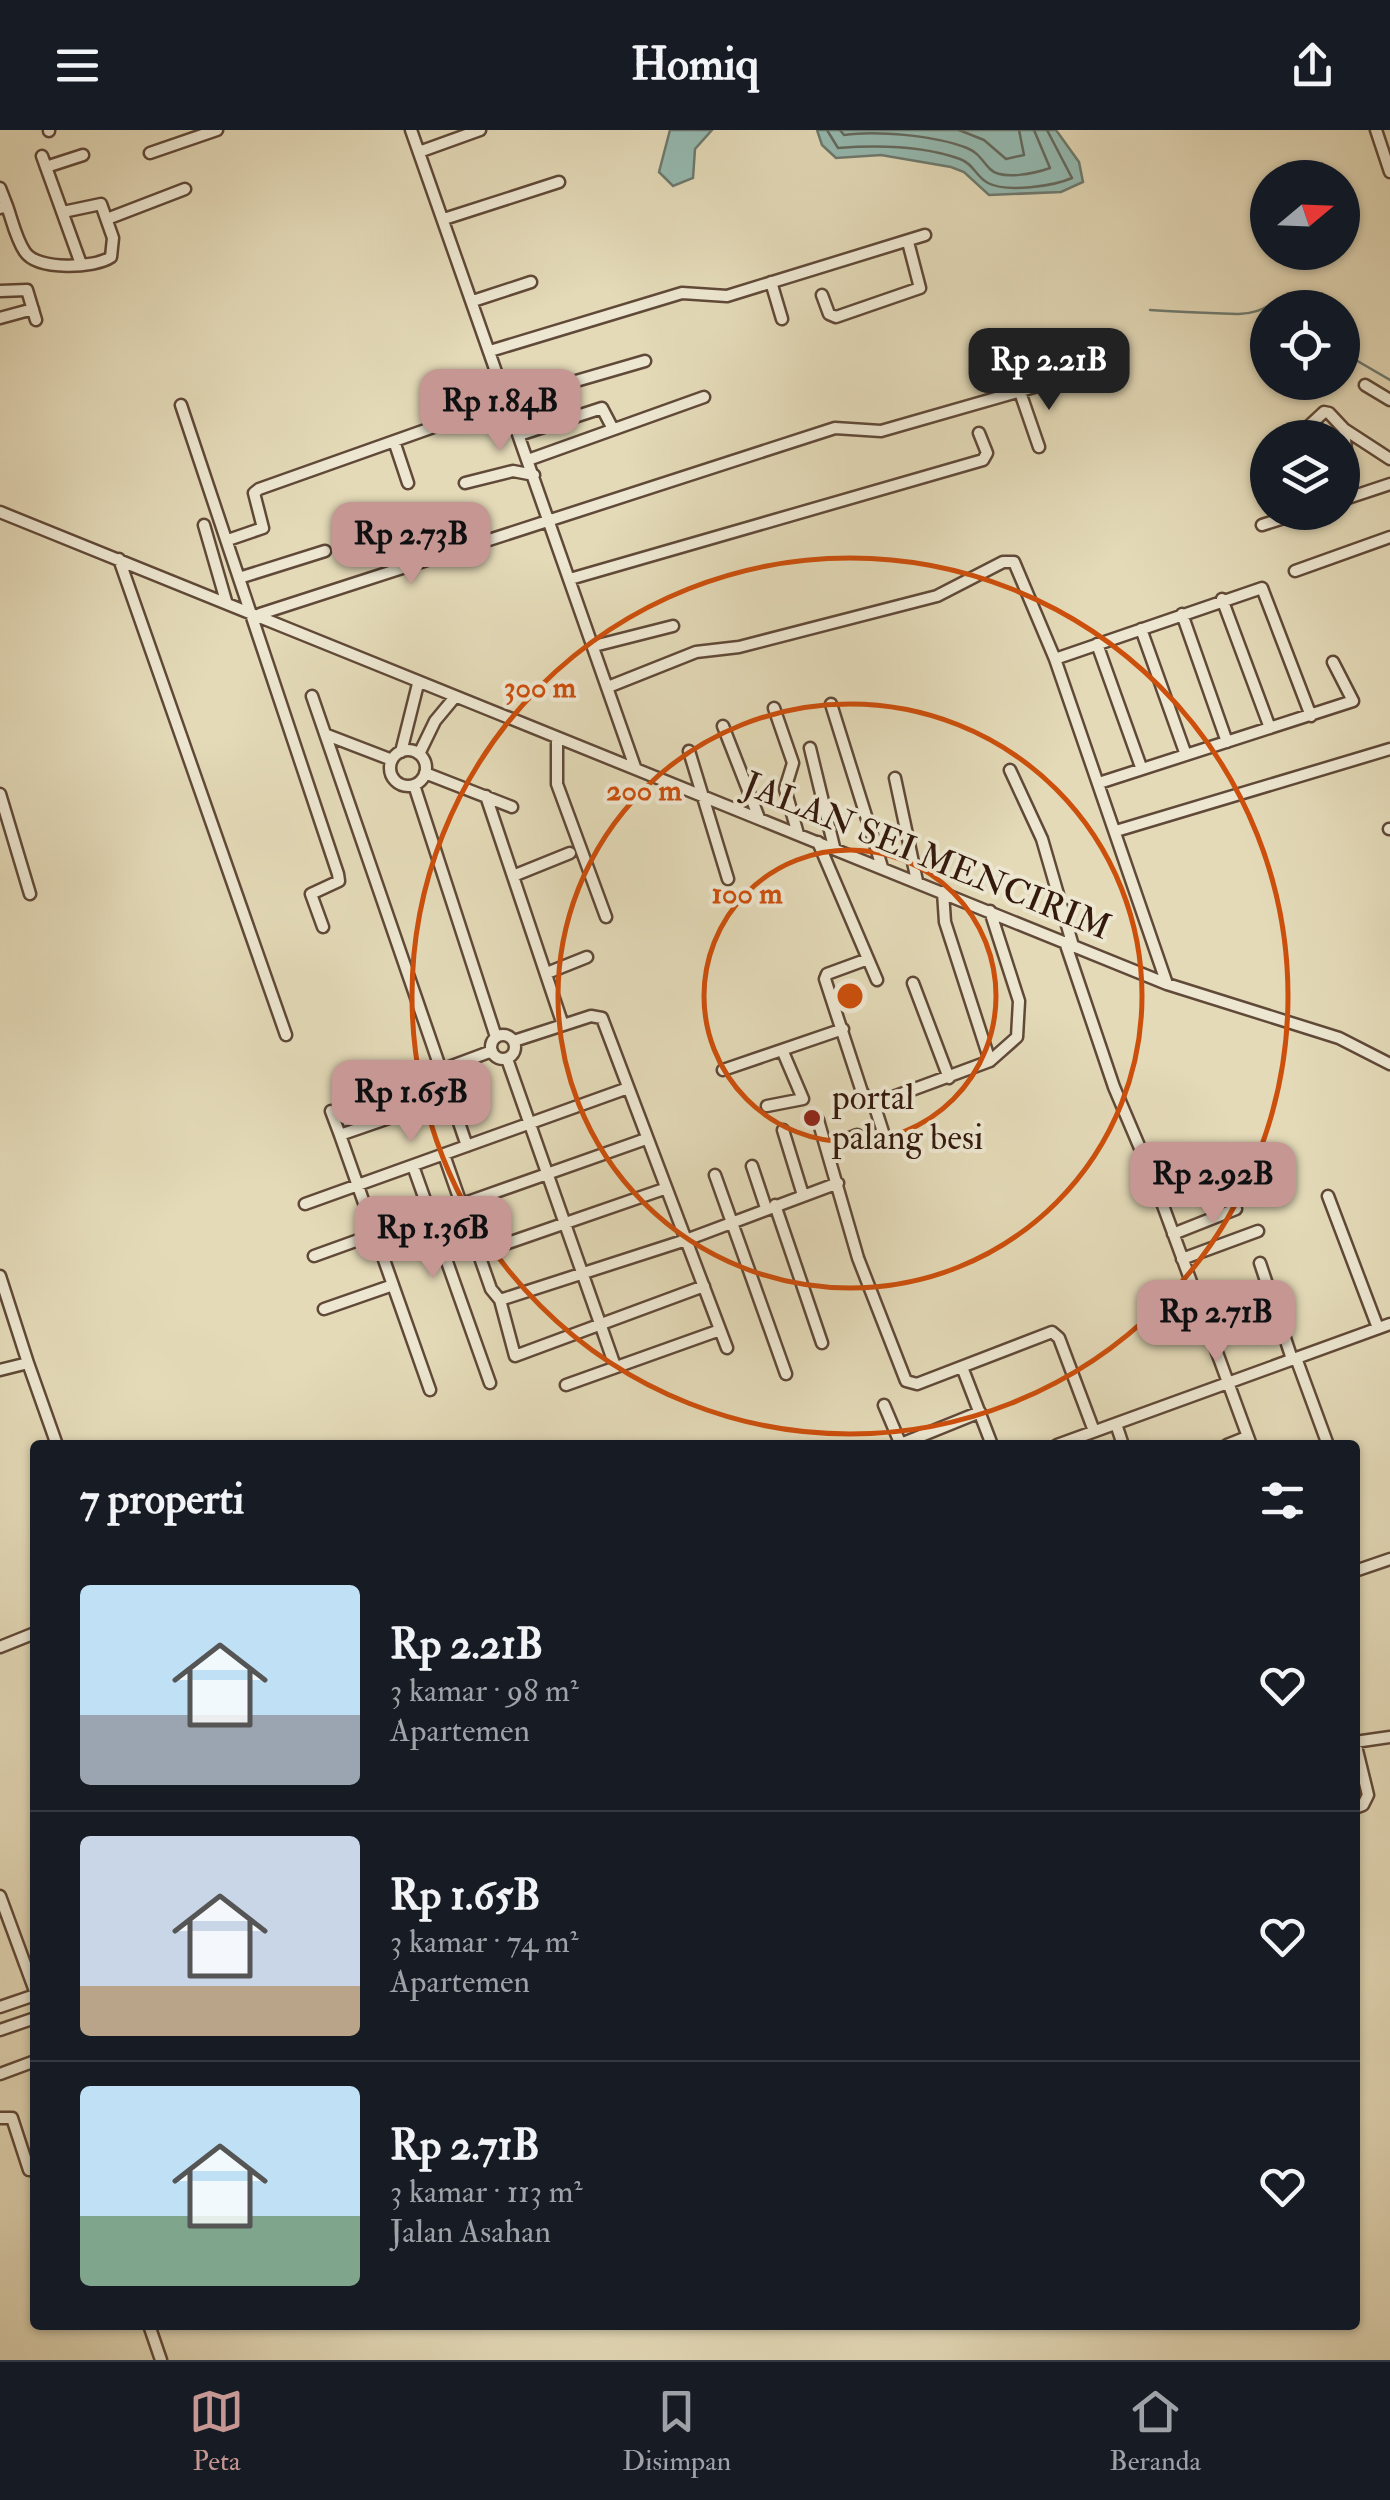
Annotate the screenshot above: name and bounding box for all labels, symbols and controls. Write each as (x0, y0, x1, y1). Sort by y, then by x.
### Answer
text: Homiq (631, 37, 759, 93)
icon: menu (50, 38, 105, 93)
icon: share (1285, 38, 1340, 93)
north arrow (1250, 160, 1360, 270)
map controls (1250, 160, 1360, 530)
button: locate (1250, 290, 1360, 400)
pin: Rp 2.21B (946, 328, 1152, 413)
text: Rp 2.21B (991, 340, 1107, 380)
pin: Rp 1.84B (397, 369, 603, 454)
text: Rp 1.84B (442, 381, 558, 421)
button: layers (1250, 420, 1360, 530)
pin: Rp 2.73B (308, 502, 514, 587)
text: Rp 2.73B (354, 514, 468, 554)
text: 300 m (504, 669, 577, 706)
street label: JALAN SEI MENCIRIM (736, 762, 1117, 950)
text: 200 m (606, 772, 682, 809)
text: 100 m (712, 875, 783, 912)
centre of rings (832, 978, 868, 1014)
pin: Rp 1.65B (308, 1060, 514, 1145)
text: Rp 1.65B (354, 1072, 468, 1112)
place label: portal palang besi (831, 1076, 983, 1160)
marker: portal palang besi (801, 1107, 823, 1129)
pin: Rp 2.92B (1110, 1142, 1316, 1227)
text: Rp 2.92B (1152, 1154, 1274, 1194)
pin: Rp 1.36B (330, 1196, 536, 1281)
text: Rp 1.36B (377, 1208, 489, 1248)
pin: Rp 2.71B (1113, 1280, 1319, 1365)
text: Rp 2.71B (1159, 1292, 1273, 1332)
icon: filters (1255, 1473, 1310, 1528)
text: 7 properti (80, 1474, 244, 1526)
text: Rp 2.21B (390, 1619, 543, 1671)
icon: home (160, 1625, 280, 1745)
icon: heart (1255, 1658, 1310, 1713)
text: 3 kamar · 98 m² (390, 1671, 579, 1711)
text: Apartemen (390, 1711, 530, 1751)
text: Rp 1.65B (390, 1870, 540, 1922)
icon: home (160, 1876, 280, 1996)
icon: heart (1255, 1909, 1310, 1964)
text: 3 kamar · 74 m² (390, 1922, 579, 1962)
text: Apartemen (390, 1962, 530, 2002)
text: Rp 2.71B (390, 2120, 540, 2172)
icon: home (160, 2126, 280, 2246)
icon: heart (1255, 2159, 1310, 2214)
text: 3 kamar · 113 m² (390, 2172, 583, 2212)
text: Jalan Asahan (390, 2212, 551, 2252)
tab: Peta (189, 2384, 244, 2479)
tab: Disimpan (622, 2384, 731, 2479)
tab: Beranda (1109, 2384, 1201, 2479)

